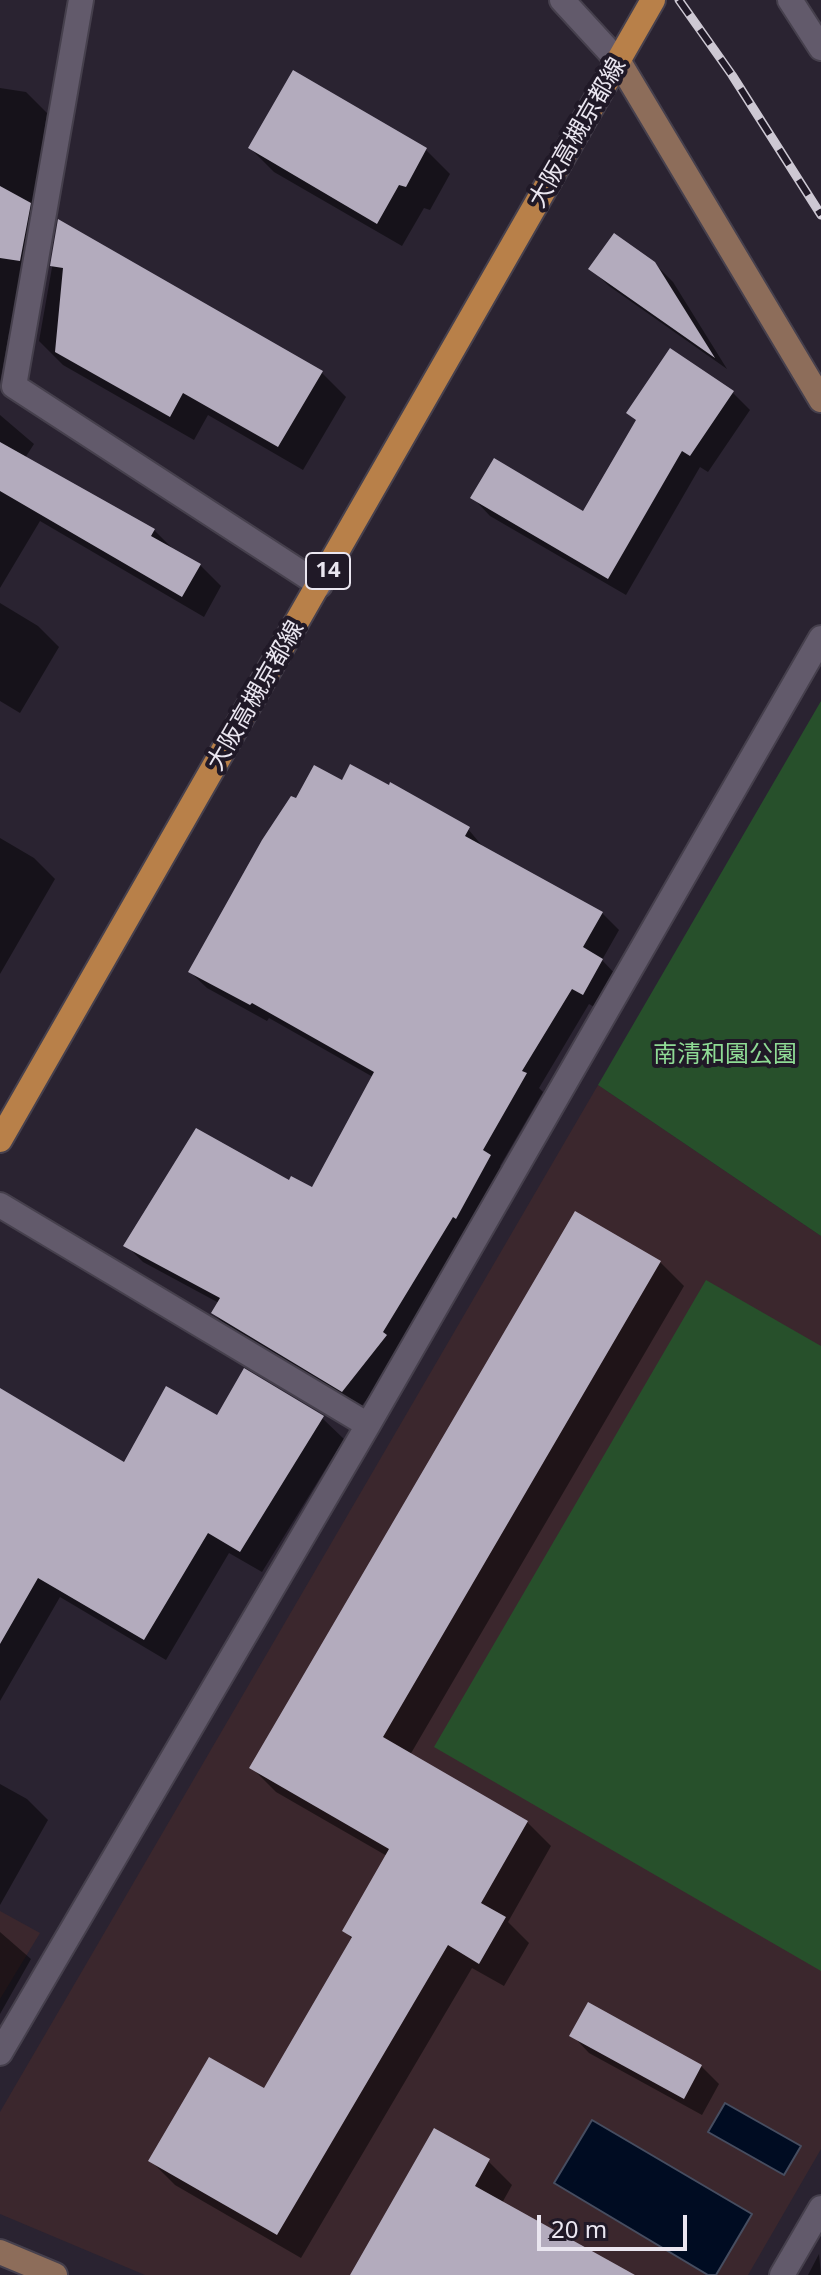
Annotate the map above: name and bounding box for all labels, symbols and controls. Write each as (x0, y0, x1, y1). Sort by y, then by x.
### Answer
street label: 大阪高槻京都線 (524, 53, 632, 213)
road number: 14 (306, 553, 350, 589)
street label: 大阪高槻京都線 (202, 616, 310, 776)
park label: 南清和園公園 (653, 1041, 797, 1069)
scale bar (541, 2199, 691, 2249)
text: 20 m (551, 2212, 607, 2245)

